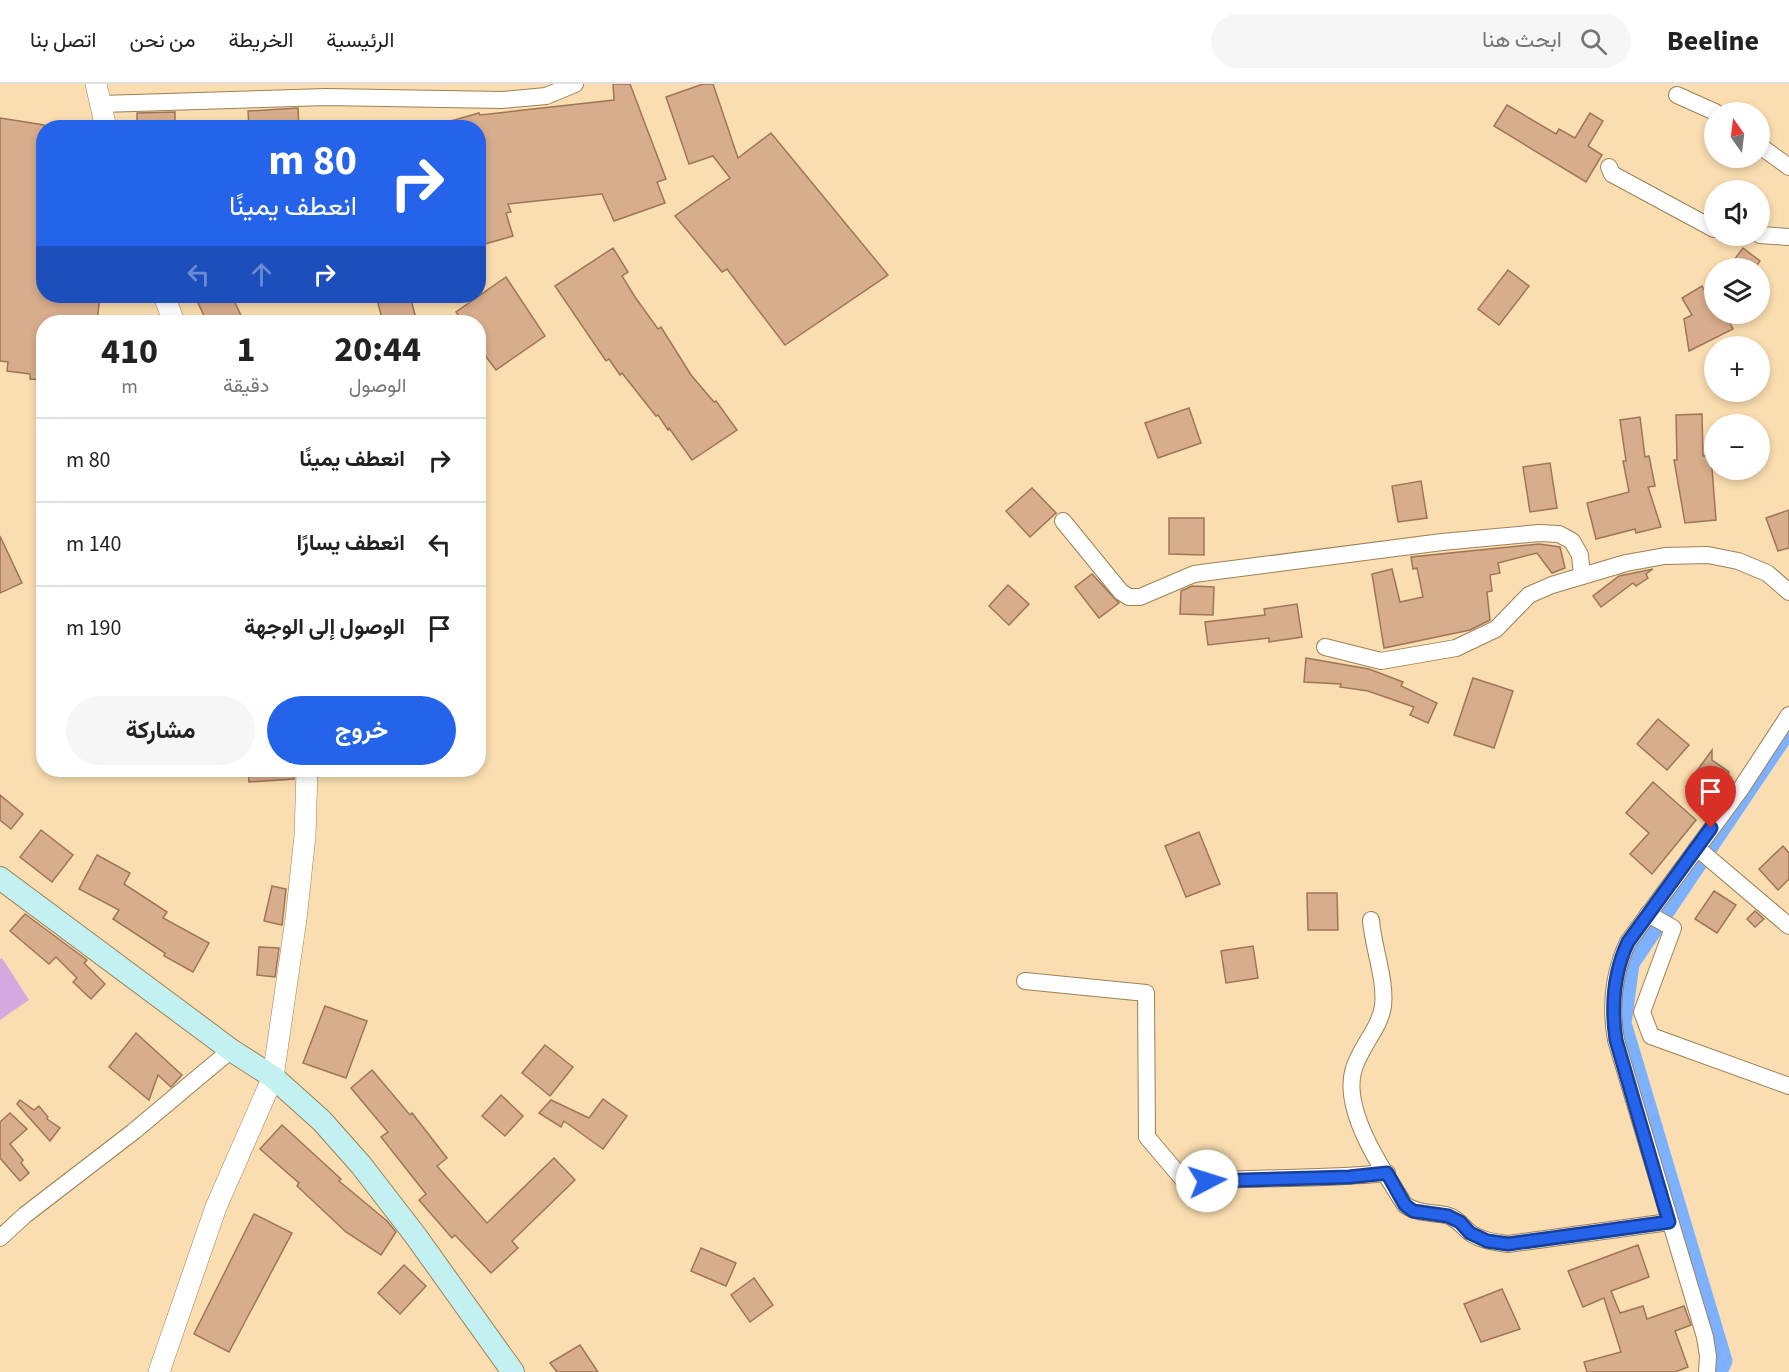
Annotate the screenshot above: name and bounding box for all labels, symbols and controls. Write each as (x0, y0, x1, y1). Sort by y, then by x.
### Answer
search box (1211, 14, 1631, 68)
text: Beeline (1667, 21, 1759, 61)
text: ابحث هنا (1482, 24, 1562, 56)
text: اتصل بنا (30, 25, 96, 55)
text: من نحن (129, 25, 195, 55)
text: الخريطة (228, 25, 293, 55)
text: الرئيسية (326, 25, 394, 55)
icon: search (1577, 25, 1610, 58)
north arrow (1704, 102, 1770, 168)
map controls (1704, 102, 1770, 480)
text: 80 m (268, 131, 357, 191)
icon: right (378, 144, 456, 222)
button: sound (1704, 180, 1770, 246)
text: انعطف يمينًا (229, 187, 357, 226)
icon: left (182, 258, 215, 291)
icon: ahead (245, 258, 278, 291)
icon: right (308, 258, 341, 291)
button: layers (1704, 258, 1770, 324)
text: 1 (237, 324, 256, 375)
text: 20:44 (334, 324, 421, 375)
text: 410 (101, 326, 158, 377)
button: + (1704, 336, 1770, 402)
text: دقيقة (223, 372, 269, 400)
text: الوصول (349, 372, 406, 400)
text: m (121, 373, 138, 401)
button: − (1704, 414, 1770, 480)
text: انعطف يمينًا (299, 443, 405, 475)
text: 80 m (66, 444, 111, 476)
icon: right (423, 444, 456, 477)
text: انعطف يسارًا (296, 527, 405, 559)
text: 140 m (66, 528, 121, 560)
icon: left (423, 528, 456, 561)
text: الوصول إلى الوجهة (244, 611, 405, 643)
text: 190 m (66, 612, 121, 644)
icon: arrive (423, 612, 456, 645)
button: مشاركة (66, 696, 255, 765)
button: خروج (267, 696, 456, 765)
pin (1685, 766, 1736, 828)
icon: arrive (1694, 775, 1727, 808)
position arrow (1175, 1149, 1239, 1213)

